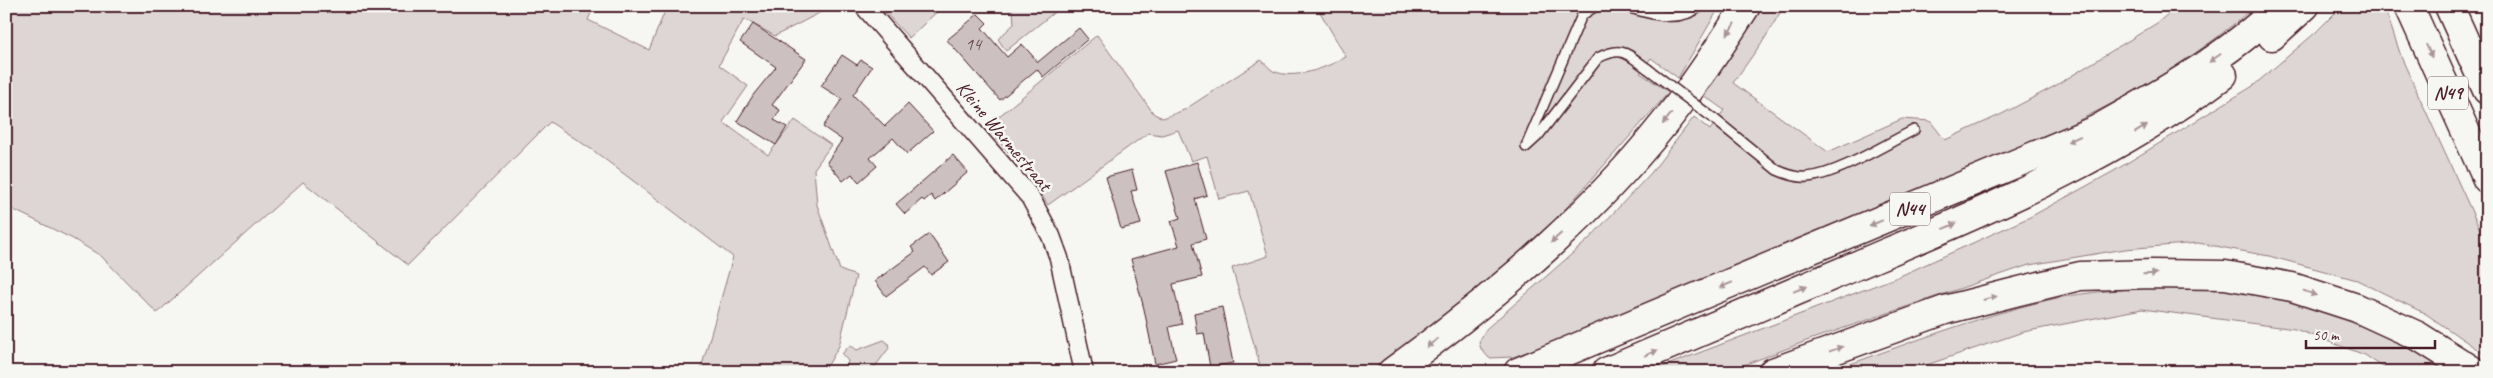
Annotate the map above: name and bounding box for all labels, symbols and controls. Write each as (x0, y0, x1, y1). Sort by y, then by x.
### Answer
one-way arrow (1726, 22, 1736, 36)
house number: 14 (965, 33, 983, 55)
one-way arrow (2425, 44, 2433, 58)
one-way arrow (2208, 53, 2222, 63)
street label: Kleine Warmestraat (951, 76, 1059, 198)
road number: N49 (2428, 76, 2468, 110)
one-way arrow (1661, 112, 1672, 125)
one-way arrow (2135, 124, 2148, 133)
one-way arrow (2067, 136, 2081, 144)
road number: N44 (1890, 192, 1930, 225)
one-way arrow (1868, 219, 1883, 227)
one-way arrow (1943, 221, 1957, 229)
one-way arrow (1551, 232, 1563, 244)
one-way arrow (2142, 270, 2158, 278)
one-way arrow (1719, 282, 1733, 290)
one-way arrow (1793, 285, 1807, 293)
one-way arrow (2303, 289, 2318, 297)
one-way arrow (1983, 294, 1998, 302)
scale bar (2306, 318, 2434, 350)
text: 50 m (2313, 326, 2340, 345)
one-way arrow (1425, 338, 1439, 348)
one-way arrow (1829, 345, 1844, 353)
one-way arrow (1644, 348, 1658, 356)

